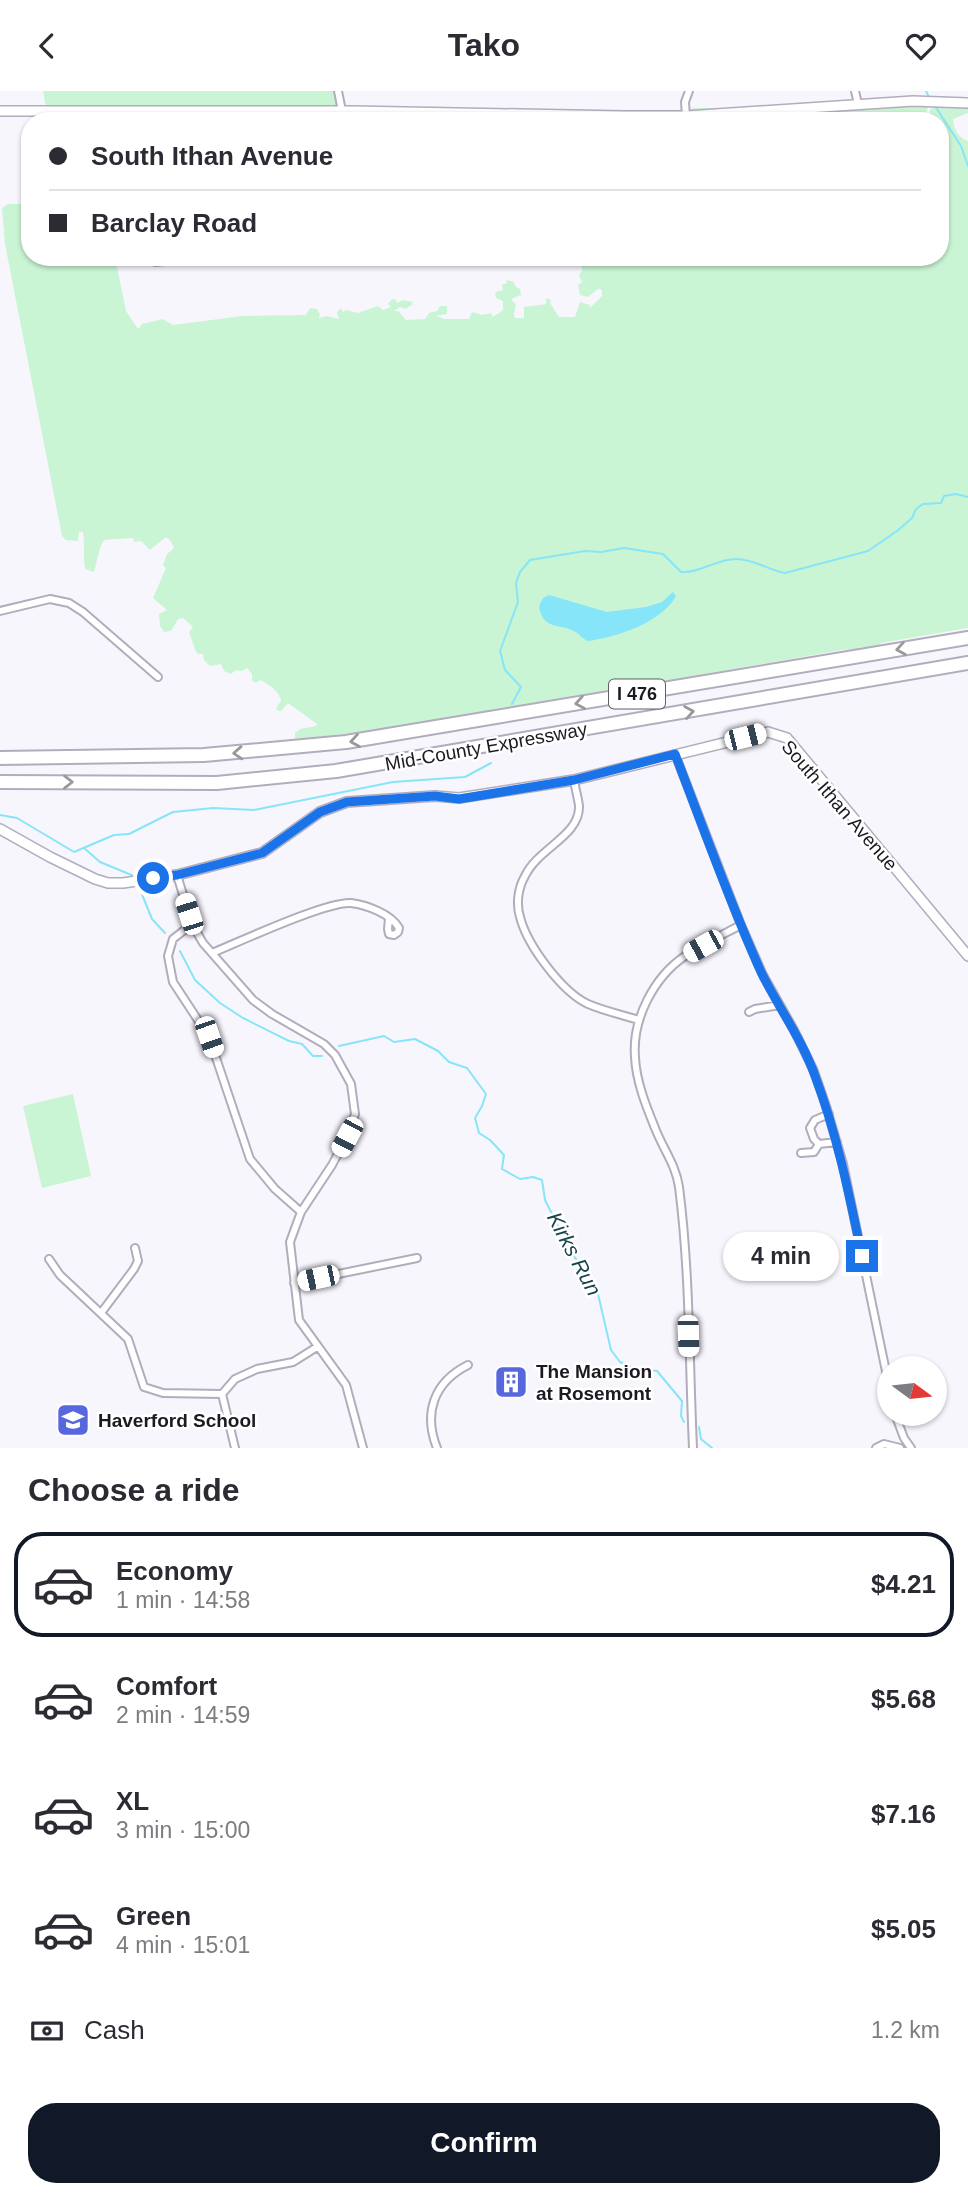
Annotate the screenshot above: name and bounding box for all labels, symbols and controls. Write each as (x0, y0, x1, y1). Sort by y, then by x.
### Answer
icon: back (28, 27, 66, 65)
text: Tako (448, 27, 520, 63)
icon: heart (902, 27, 940, 65)
text: South Ithan Avenue (91, 141, 333, 171)
text: Barclay Road (91, 208, 257, 238)
one-way arrow (895, 641, 906, 656)
road number: I 476 (609, 679, 665, 709)
one-way arrow (574, 695, 586, 710)
one-way arrow (683, 705, 695, 720)
street label: Mid-County Expressway (383, 718, 589, 775)
car (723, 722, 768, 752)
one-way arrow (349, 733, 361, 748)
street label: South Ithan Avenue (777, 736, 902, 875)
one-way arrow (232, 745, 243, 760)
one-way arrow (63, 774, 74, 790)
route start (137, 862, 169, 894)
car (173, 891, 206, 937)
car (680, 927, 727, 965)
car (193, 1014, 226, 1060)
car (328, 1114, 367, 1160)
water label: Kirks Run (543, 1208, 606, 1299)
callout: 4 min (722, 1231, 838, 1281)
route end (846, 1240, 878, 1272)
text: 4 min (751, 1243, 811, 1269)
car (296, 1263, 341, 1293)
car (677, 1315, 700, 1357)
north arrow (877, 1356, 947, 1426)
map controls (877, 1356, 947, 1426)
place label: The Mansion at Rosemont (536, 1361, 652, 1404)
building icon: The Mansion at Rosemont (492, 1363, 530, 1401)
school or university icon: Haverford School (54, 1401, 92, 1439)
place label: Haverford School (98, 1410, 256, 1431)
text: Choose a ride (28, 1472, 240, 1508)
icon: car (32, 1553, 95, 1616)
text: Economy (116, 1556, 233, 1586)
text: $4.21 (871, 1569, 936, 1599)
text: 1 min · 14:58 (116, 1587, 250, 1613)
icon: car (32, 1668, 95, 1731)
text: Comfort (116, 1671, 217, 1701)
text: $5.68 (871, 1684, 936, 1714)
text: 2 min · 14:59 (116, 1702, 250, 1728)
icon: car (32, 1783, 95, 1846)
text: XL (116, 1786, 149, 1816)
text: $7.16 (871, 1799, 936, 1829)
text: 3 min · 15:00 (116, 1817, 250, 1843)
icon: car (32, 1898, 95, 1961)
text: Green (116, 1901, 191, 1931)
text: $5.05 (871, 1914, 936, 1944)
text: 4 min · 15:01 (116, 1932, 250, 1958)
icon: cash (28, 2012, 66, 2050)
text: Cash (84, 2015, 145, 2045)
text: 1.2 km (871, 2017, 940, 2043)
button: Confirm (28, 2103, 940, 2183)

